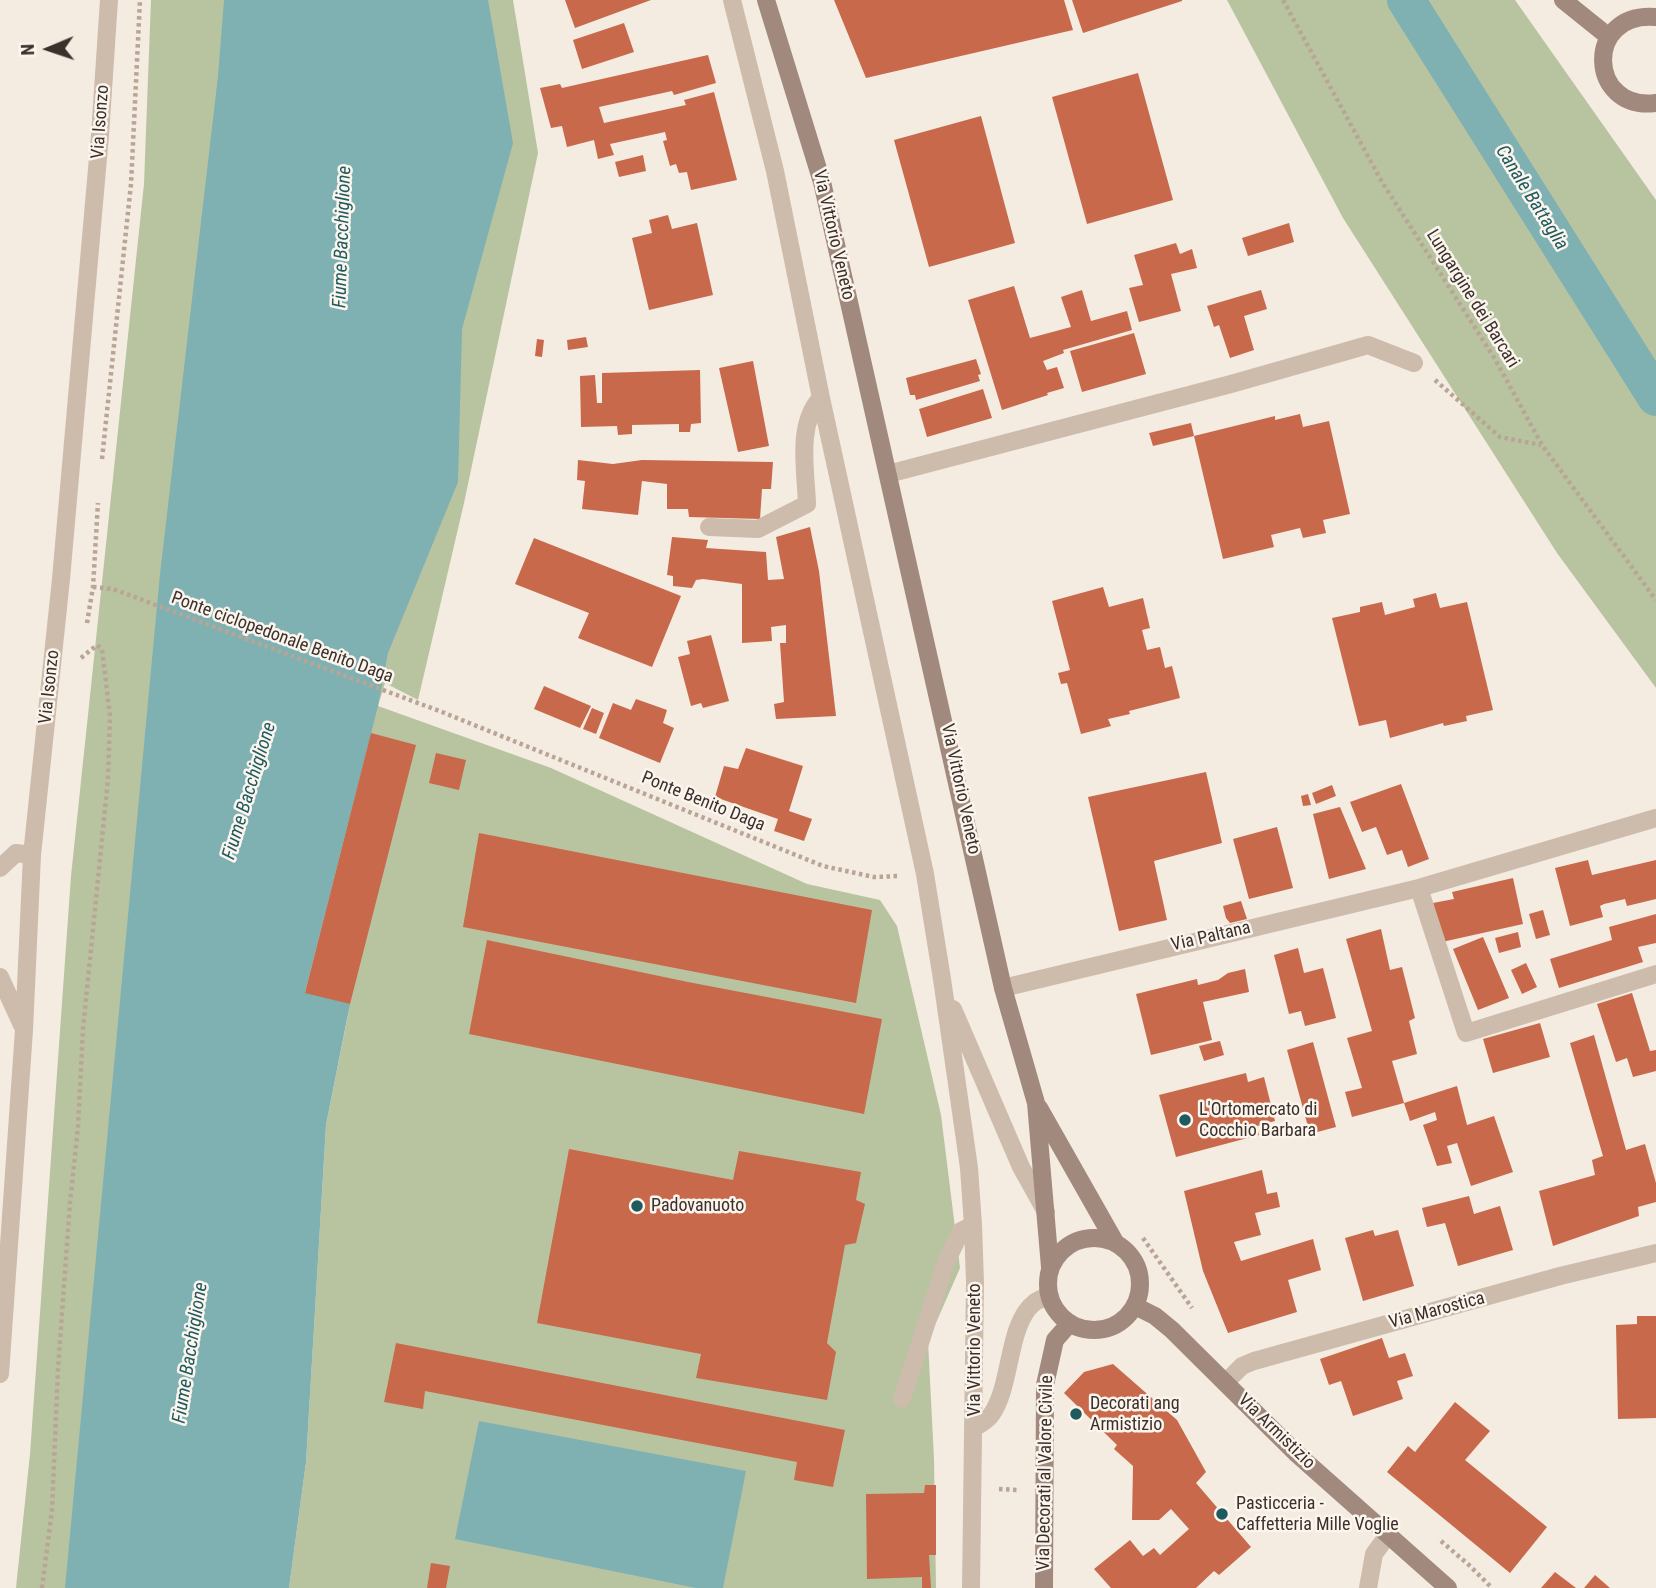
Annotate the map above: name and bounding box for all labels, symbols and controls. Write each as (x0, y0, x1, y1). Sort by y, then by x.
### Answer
north arrow (14, 14, 84, 84)
text: N (16, 44, 39, 56)
street label: Via Isonzo (88, 84, 114, 160)
water label: Canale Battaglia (1490, 141, 1572, 255)
water label: Fiume Bacchiglione (329, 166, 357, 308)
street label: Via Vittorio Veneto (808, 168, 858, 302)
street label: Lungargine dei Barcari (1421, 226, 1523, 372)
street label: Ponte ciclopedonale Benito Daga (168, 588, 396, 688)
street label: Via Isonzo (35, 649, 65, 725)
water label: Fiume Bacchiglione (218, 720, 282, 862)
street label: Via Vittorio Veneto (936, 722, 984, 856)
street label: Ponte Benito Daga (638, 767, 768, 837)
street label: Via Paltana (1169, 917, 1253, 957)
place label: L'Ortomercato di Cocchio Barbara (1199, 1099, 1317, 1142)
marker: L'Ortomercato di Cocchio Barbara (1177, 1112, 1193, 1128)
place label: Padovanuoto (651, 1195, 744, 1217)
marker: Padovanuoto (629, 1198, 645, 1214)
water label: Fiume Bacchiglione (169, 1281, 213, 1425)
street label: Via Vittorio Veneto (964, 1284, 986, 1416)
street label: Via Marostica (1387, 1288, 1487, 1334)
street label: Via Decorati al Valore Civile (1033, 1375, 1059, 1571)
street label: Via Armistizio (1233, 1390, 1319, 1474)
place label: Decorati ang Armistizio (1090, 1393, 1180, 1436)
marker: Decorati ang Armistizio (1068, 1406, 1084, 1422)
place label: Pasticceria - Caffetteria Mille Voglie (1236, 1493, 1399, 1536)
marker: Pasticceria - Caffetteria Mille Voglie (1214, 1506, 1230, 1522)

